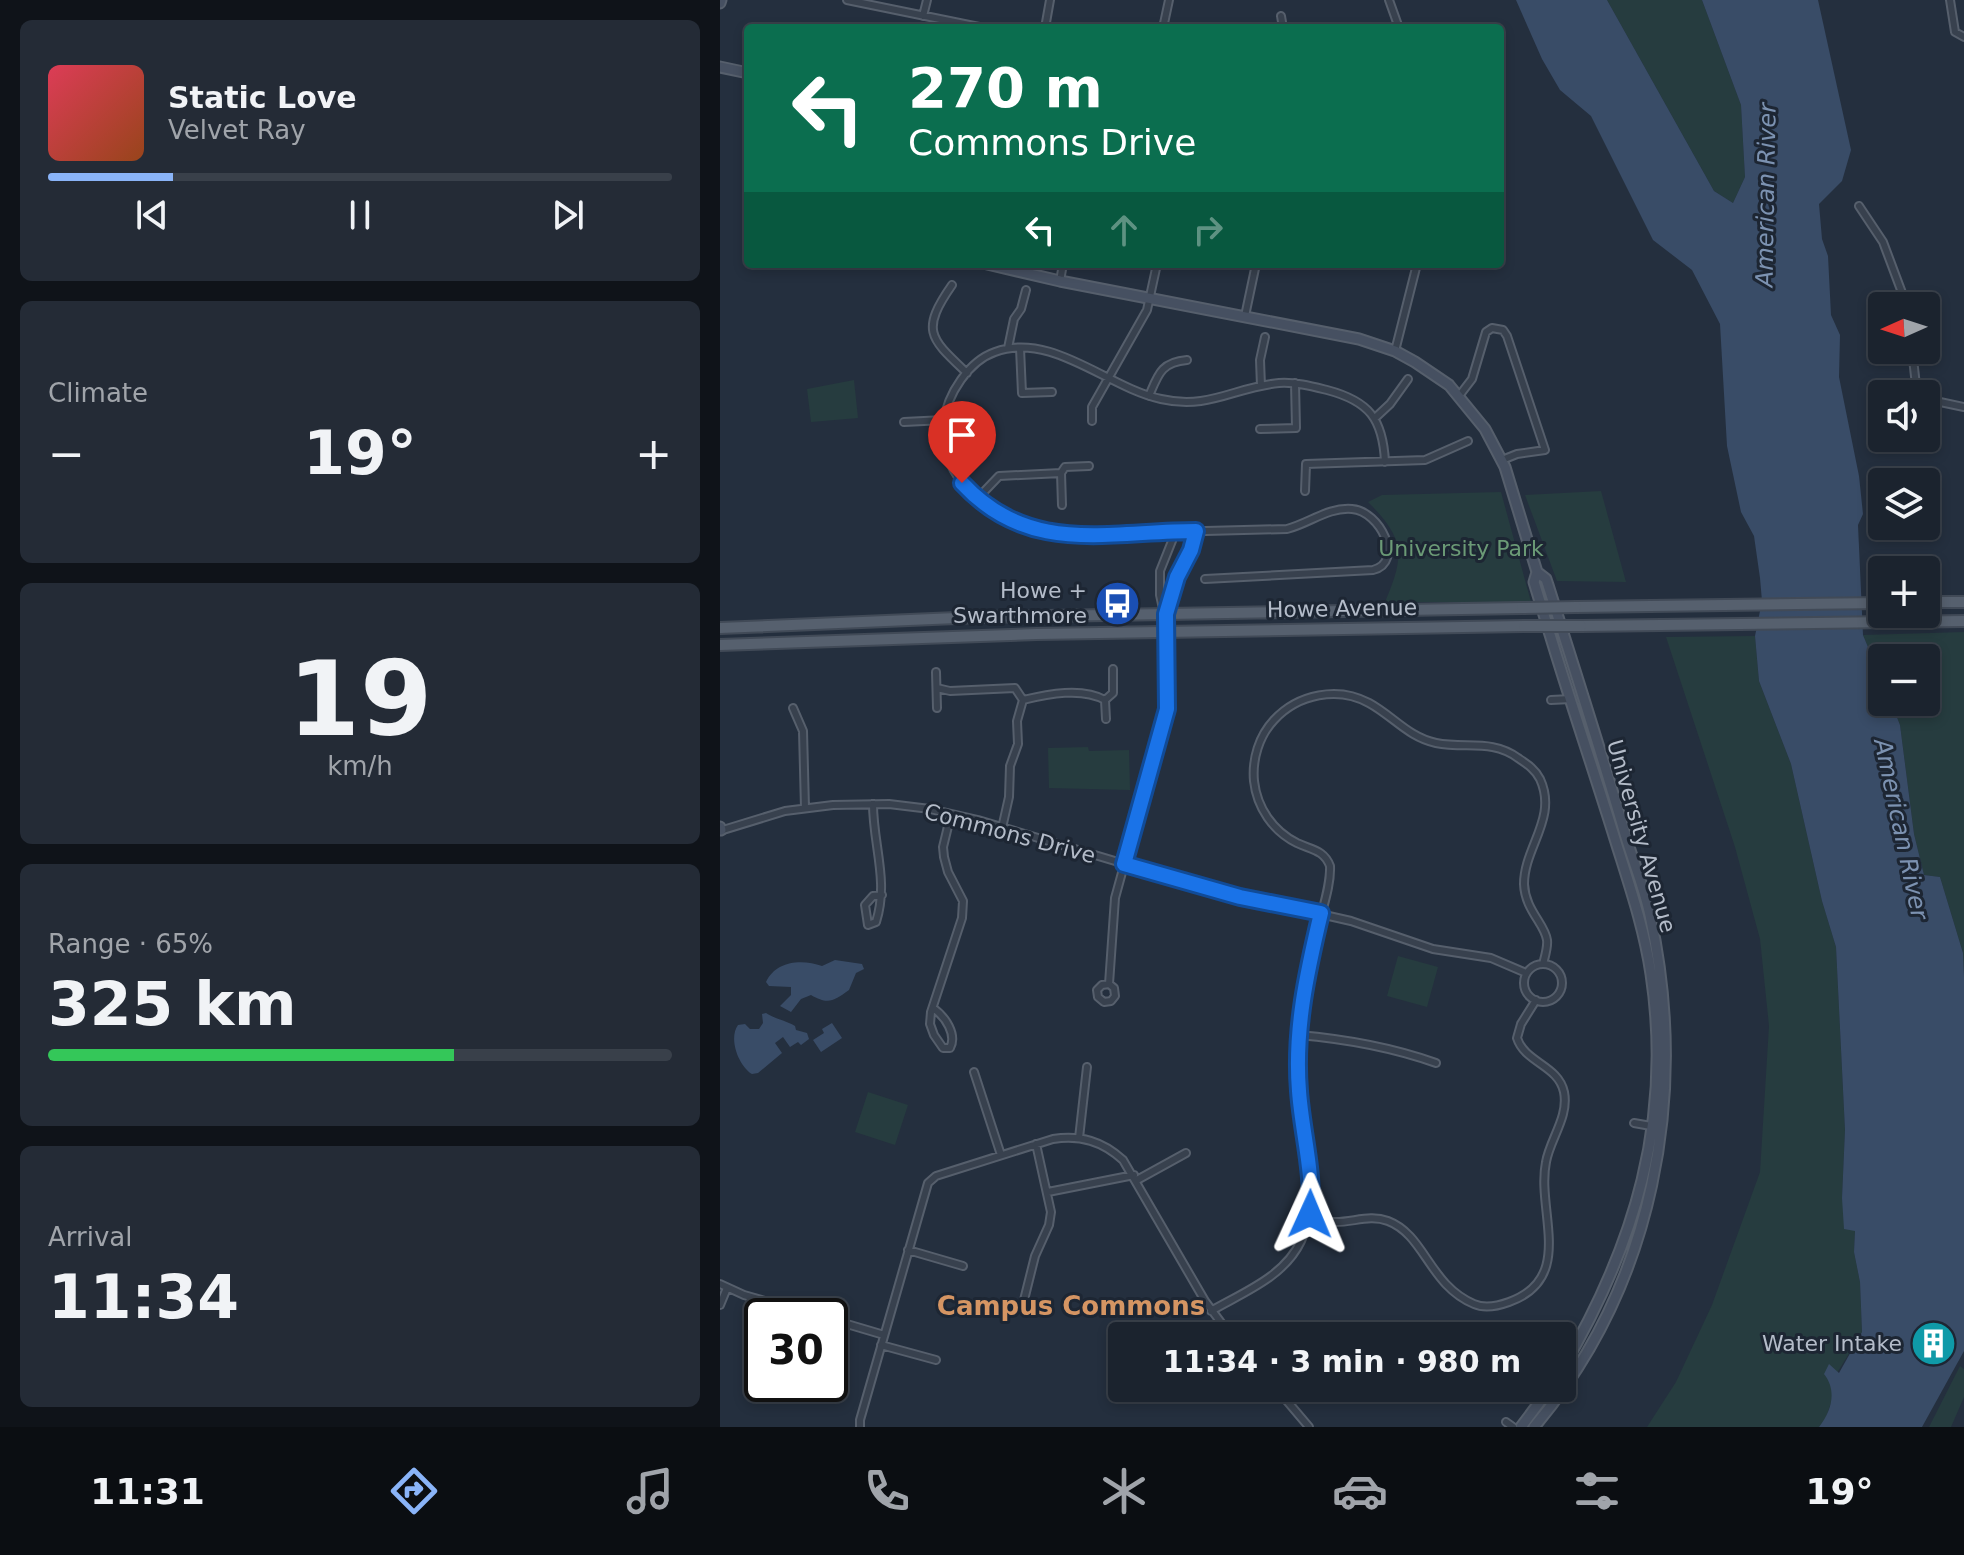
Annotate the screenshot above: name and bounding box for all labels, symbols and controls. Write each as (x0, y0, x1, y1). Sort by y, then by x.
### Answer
text: 270 m (908, 55, 1103, 120)
icon: left (776, 56, 880, 160)
text: Static Love (168, 80, 357, 115)
water label: American River (1750, 101, 1782, 289)
text: Velvet Ray (168, 115, 306, 145)
text: Commons Drive (908, 122, 1196, 163)
icon: previous (130, 193, 174, 237)
icon: pause (338, 193, 382, 237)
icon: next (546, 193, 590, 237)
icon: left (1018, 208, 1062, 252)
icon: ahead (1102, 208, 1146, 252)
icon: right (1186, 208, 1230, 252)
north arrow (1868, 292, 1940, 364)
map controls (1868, 292, 1940, 716)
text: Climate (48, 378, 148, 408)
button: sound (1868, 380, 1940, 452)
pin (928, 401, 996, 483)
icon: arrive (940, 413, 984, 457)
text: 19° (303, 418, 417, 488)
text: − (48, 428, 85, 479)
text: + (635, 428, 672, 479)
button: layers (1868, 468, 1940, 540)
park label: University Park (1378, 536, 1544, 561)
button: + (1868, 556, 1940, 628)
place label: Howe + Swarthmore (953, 578, 1087, 628)
bus stop icon: Howe + Swarthmore (1094, 579, 1142, 627)
street label: Howe Avenue (1267, 595, 1417, 622)
text: 19 (288, 638, 432, 760)
button: − (1868, 644, 1940, 716)
water label: American River (1868, 734, 1934, 924)
street label: University Avenue (1602, 737, 1681, 936)
text: km/h (327, 751, 393, 781)
street label: Commons Drive (922, 799, 1098, 868)
text: Range · 65% (48, 929, 213, 959)
text: 325 km (48, 969, 297, 1039)
position arrow (1268, 1172, 1352, 1256)
text: Arrival (48, 1222, 132, 1252)
text: 11:34 (48, 1262, 239, 1332)
district label: Campus Commons (937, 1291, 1205, 1321)
speed limit sign: 30 (744, 1298, 848, 1402)
building icon: Water Intake (1909, 1319, 1957, 1367)
place label: Water Intake (1762, 1331, 1902, 1356)
text: 11:34 · 3 min · 980 m (1163, 1344, 1521, 1379)
icon: directions (386, 1463, 442, 1519)
icon: music (622, 1463, 678, 1519)
icon: phone (859, 1463, 915, 1519)
icon: climate (1096, 1463, 1152, 1519)
icon: car (1332, 1463, 1388, 1519)
icon: filters (1569, 1463, 1625, 1519)
text: 11:31 (90, 1471, 205, 1512)
text: 19° (1806, 1471, 1874, 1512)

